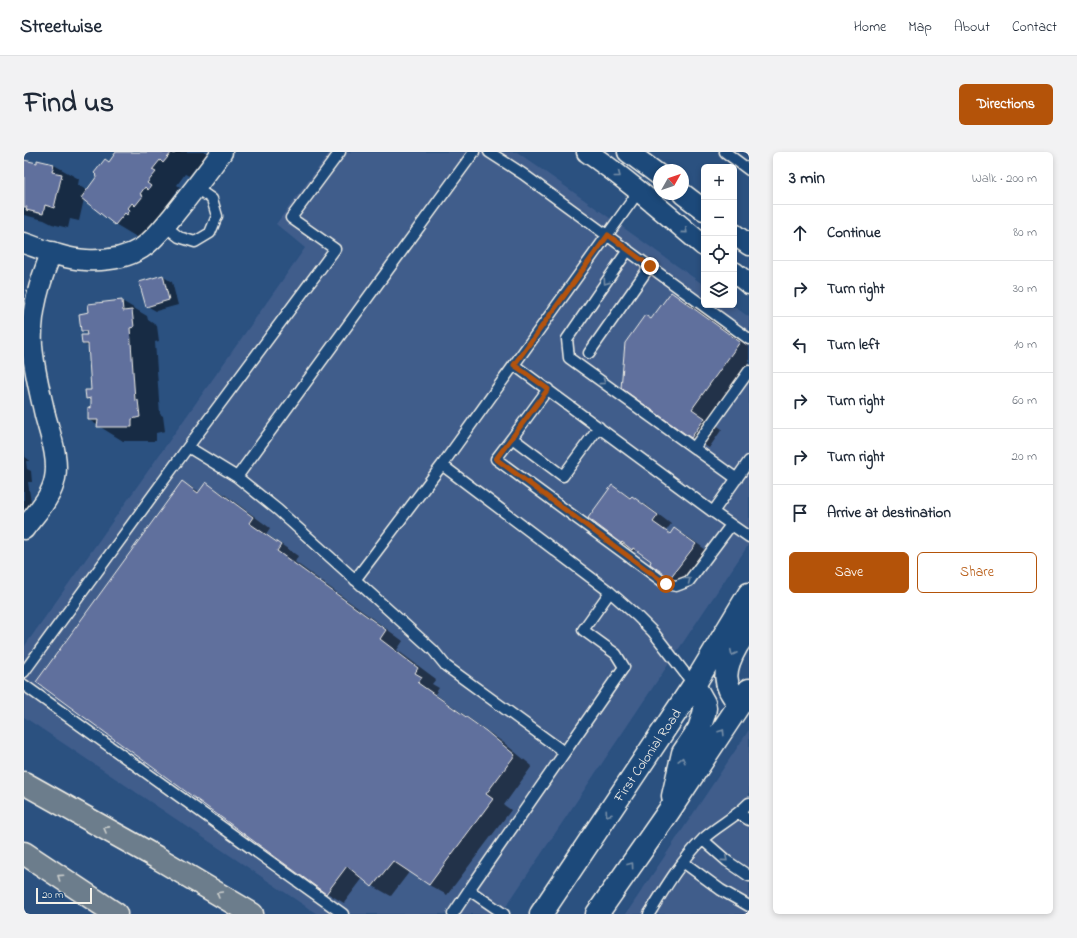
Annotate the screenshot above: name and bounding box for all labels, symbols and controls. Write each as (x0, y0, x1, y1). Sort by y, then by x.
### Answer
text: Streetwise (20, 14, 102, 41)
text: Home (854, 17, 886, 38)
text: Map (908, 17, 932, 38)
text: About (954, 17, 990, 38)
text: Contact (1012, 17, 1057, 38)
text: Find us (24, 84, 114, 125)
button: Directions (959, 84, 1053, 125)
north arrow (653, 164, 689, 200)
map controls (701, 164, 737, 308)
button: + (701, 164, 737, 200)
text: 3 min (789, 166, 825, 191)
text: Walk · 200 m (972, 169, 1037, 188)
one-way arrow (614, 170, 621, 177)
button: − (701, 200, 737, 236)
icon: ahead (789, 222, 811, 244)
text: Continue (827, 222, 881, 244)
text: 80 m (1013, 223, 1037, 242)
one-way arrow (681, 226, 688, 233)
button: locate (701, 236, 737, 272)
route end (641, 257, 659, 275)
button: layers (701, 272, 737, 308)
one-way arrow (603, 278, 611, 285)
icon: right (789, 278, 811, 300)
text: Turn right (827, 278, 885, 300)
text: 30 m (1013, 279, 1037, 298)
icon: left (789, 334, 811, 356)
text: Turn left (827, 334, 880, 356)
text: 10 m (1014, 335, 1037, 354)
one-way arrow (598, 377, 605, 384)
icon: right (789, 390, 811, 412)
text: Turn right (827, 390, 885, 412)
text: 60 m (1012, 391, 1037, 410)
icon: right (789, 446, 811, 468)
text: Turn right (827, 446, 885, 468)
text: 20 m (1012, 447, 1037, 466)
icon: arrive (789, 502, 811, 524)
text: Arrive at destination (827, 502, 951, 524)
button: Save (789, 552, 909, 593)
button: Share (917, 552, 1037, 593)
route start (657, 575, 675, 593)
one-way arrow (683, 577, 690, 584)
one-way arrow (730, 648, 738, 656)
street label: First Colonial Road (609, 705, 687, 808)
one-way arrow (717, 729, 724, 736)
one-way arrow (677, 757, 685, 763)
one-way arrow (605, 810, 612, 817)
one-way arrow (103, 827, 110, 834)
one-way arrow (720, 855, 728, 862)
one-way arrow (626, 863, 633, 870)
one-way arrow (57, 874, 64, 882)
scale bar (36, 886, 92, 905)
text: 20 m (42, 887, 64, 903)
one-way arrow (216, 892, 223, 899)

